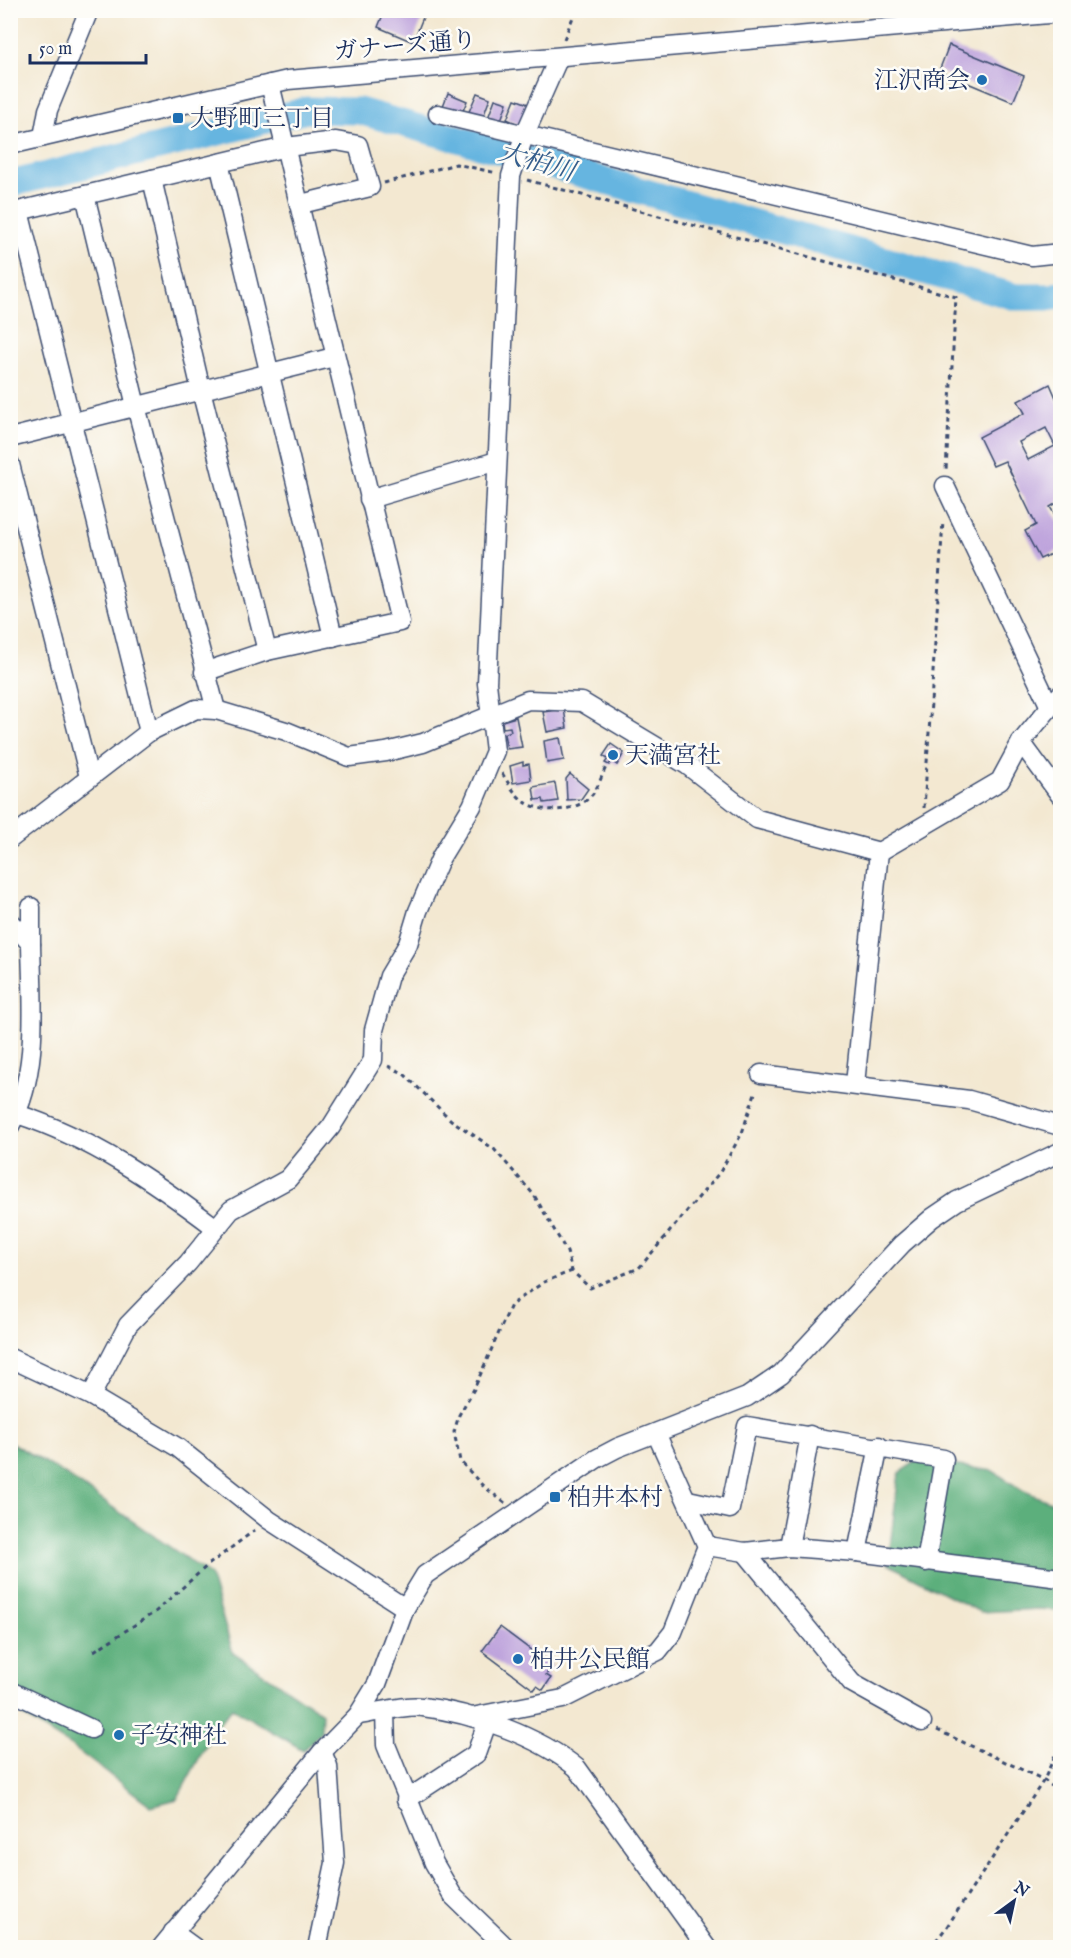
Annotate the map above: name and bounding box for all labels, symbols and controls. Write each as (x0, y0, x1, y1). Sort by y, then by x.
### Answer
street label: ガナーズ通り (333, 25, 478, 68)
scale bar (30, 27, 146, 65)
text: 50 m (39, 38, 72, 61)
place label: 江沢商会 (874, 66, 970, 97)
marker: 江沢商会 (975, 73, 989, 87)
place label: 大野町三丁目 (190, 104, 334, 135)
marker: 大野町三丁目 (171, 111, 185, 125)
water label: 大柏川 (495, 136, 582, 190)
place label: 天満宮社 (625, 741, 721, 772)
marker: 天満宮社 (606, 748, 620, 762)
place label: 柏井本村 (567, 1483, 663, 1514)
marker: 柏井本村 (548, 1490, 562, 1504)
place label: 柏井公民館 (530, 1645, 650, 1676)
marker: 柏井公民館 (511, 1652, 525, 1666)
place label: 子安神社 (131, 1721, 227, 1752)
marker: 子安神社 (112, 1728, 126, 1742)
north arrow (984, 1871, 1044, 1931)
text: N (1009, 1877, 1032, 1902)

